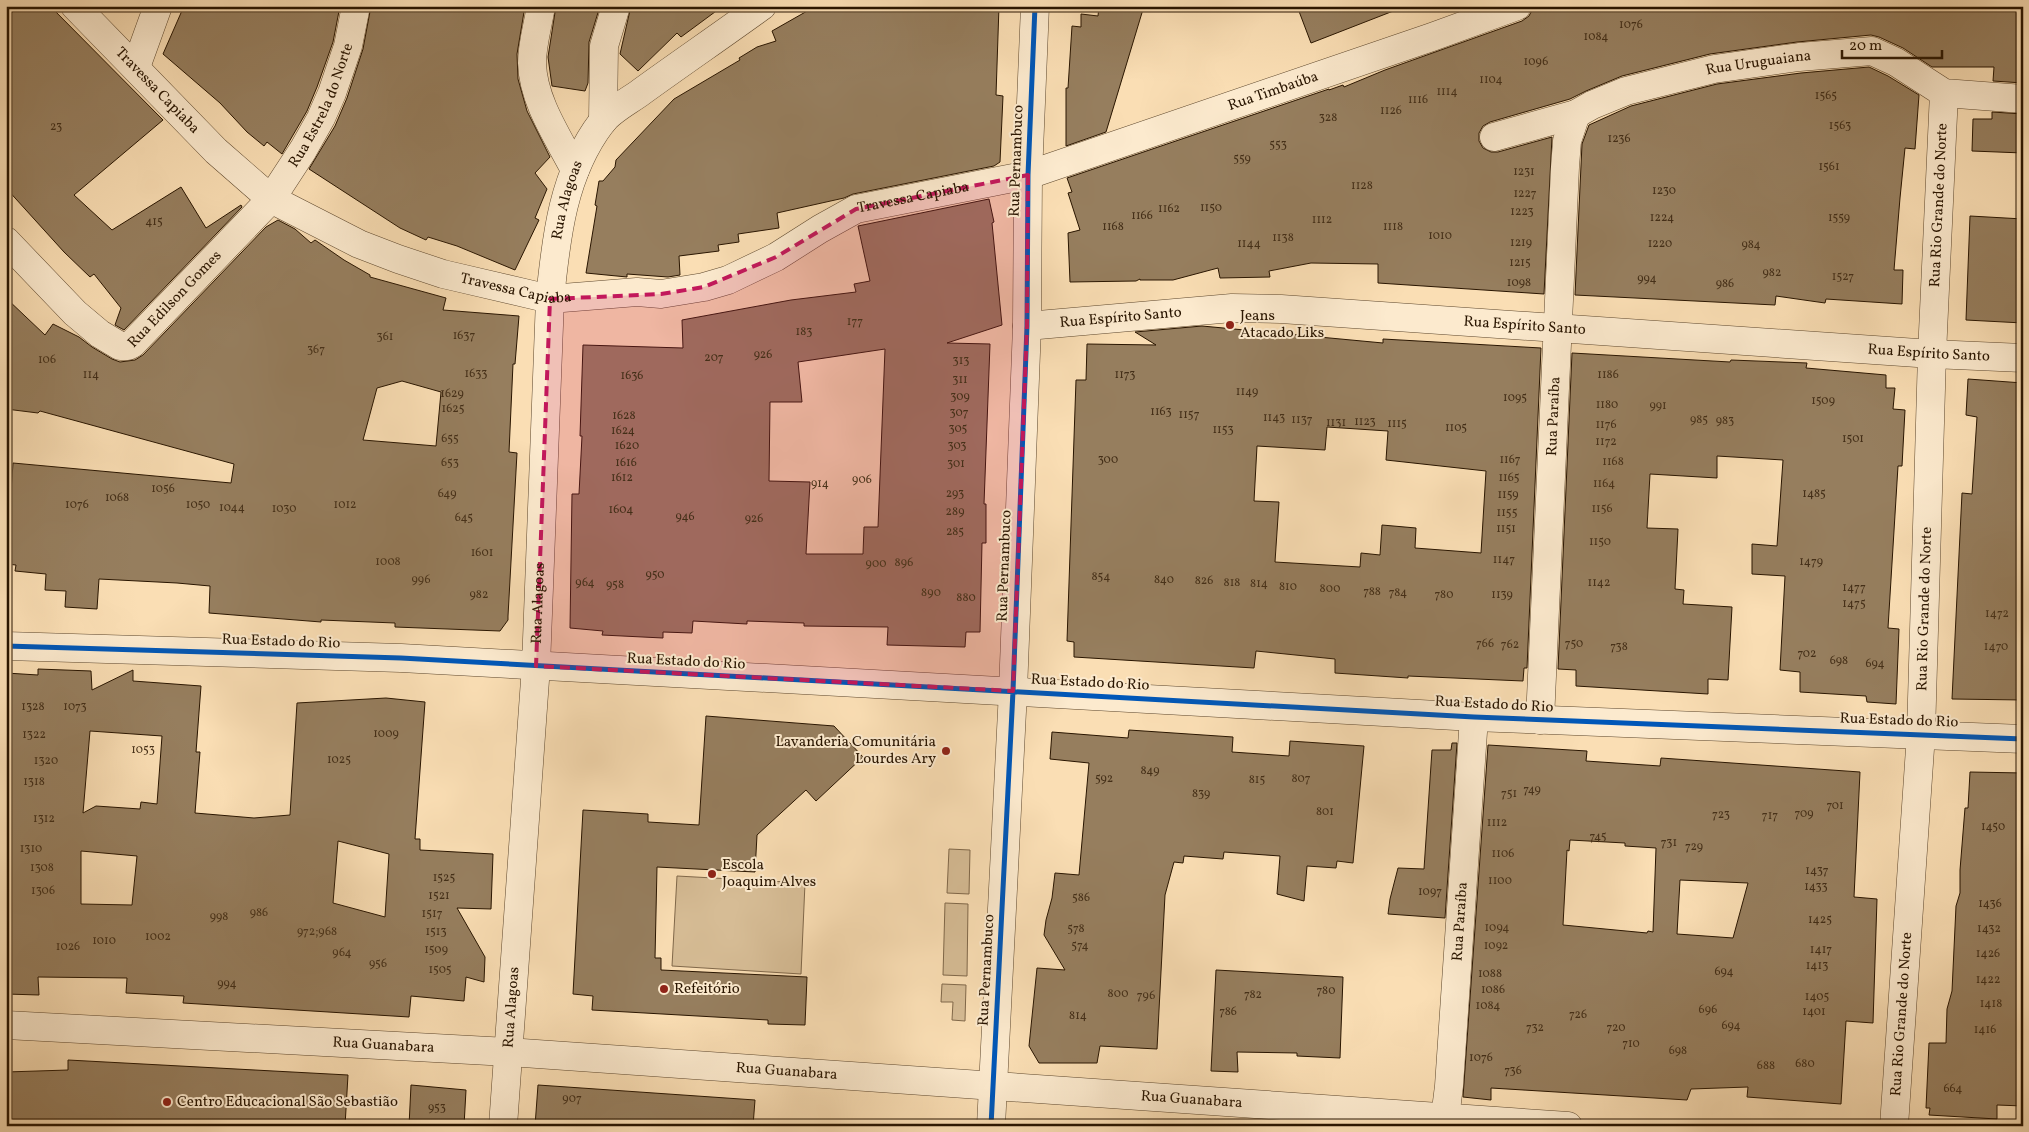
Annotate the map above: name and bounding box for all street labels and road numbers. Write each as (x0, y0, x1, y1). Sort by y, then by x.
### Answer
street label: Rua Estrela do Norte (284, 40, 359, 172)
street label: Travessa Capiaba (110, 43, 204, 139)
street label: Rua Uruguaiana (1704, 46, 1812, 81)
street label: Rua Timbaúba (1225, 66, 1321, 116)
street label: Rua Pernambuco (1005, 105, 1029, 217)
street label: Rua Rio Grande do Norte (1925, 123, 1953, 288)
street label: Rua Alagoas (547, 157, 588, 241)
street label: Travessa Capiaba (856, 176, 971, 219)
street label: Rua Edilson Gomes (123, 246, 227, 353)
street label: Travessa Capiaba (458, 268, 572, 310)
street label: Rua Espírito Santo (1059, 302, 1183, 334)
street label: Rua Espírito Santo (1463, 311, 1587, 341)
street label: Rua Espírito Santo (1867, 339, 1990, 367)
street label: Rua Paraíba (1541, 376, 1566, 456)
street label: Rua Pernambuco (993, 510, 1017, 622)
street label: Rua Rio Grande do Norte (1912, 526, 1937, 691)
street label: Rua Alagoas (526, 562, 550, 644)
street label: Rua Estado do Rio (221, 629, 341, 655)
street label: Rua Estado do Rio (626, 648, 746, 676)
street label: Rua Estado do Rio (1030, 669, 1150, 697)
street label: Rua Estado do Rio (1434, 691, 1554, 719)
street label: Rua Estado do Rio (1839, 708, 1959, 734)
street label: Rua Paraíba (1447, 881, 1473, 962)
street label: Rua Pernambuco (974, 913, 1000, 1027)
street label: Rua Rio Grande do Norte (1886, 931, 1918, 1097)
street label: Rua Alagoas (498, 966, 525, 1049)
street label: Rua Guanabara (332, 1032, 435, 1059)
street label: Rua Guanabara (735, 1057, 838, 1085)
street label: Rua Guanabara (1140, 1086, 1243, 1114)

